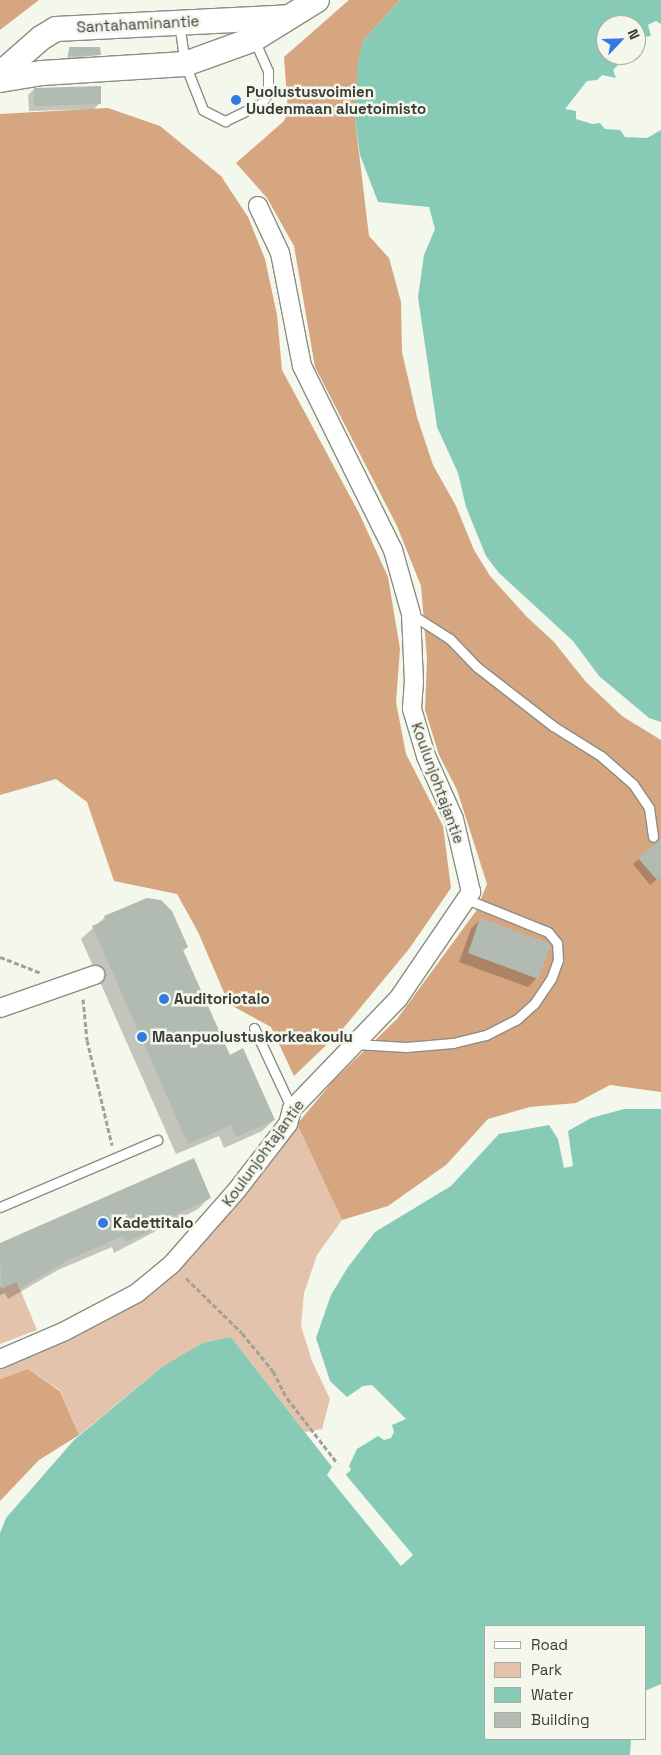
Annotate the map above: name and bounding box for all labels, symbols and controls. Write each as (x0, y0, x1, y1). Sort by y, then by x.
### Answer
street label: Santahaminantie (76, 12, 200, 36)
north arrow (596, 15, 646, 65)
text: N (624, 26, 644, 42)
place label: Puolustusvoimien Uudenmaan aluetoimisto (246, 82, 426, 117)
marker: Puolustusvoimien Uudenmaan aluetoimisto (230, 94, 242, 106)
street label: Koulunjohtajantie (408, 720, 468, 846)
place label: Auditoriotalo (174, 990, 270, 1008)
marker: Auditoriotalo (158, 993, 170, 1005)
place label: Maanpuolustuskorkeakoulu (152, 1028, 353, 1046)
marker: Maanpuolustuskorkeakoulu (136, 1031, 148, 1043)
street label: Koulunjohtajantie (218, 1096, 308, 1210)
place label: Kadettitalo (113, 1214, 194, 1232)
marker: Kadettitalo (97, 1217, 109, 1229)
legend (483, 1625, 646, 1740)
text: Road (531, 1635, 568, 1654)
text: Park (531, 1660, 562, 1679)
text: Water (531, 1685, 573, 1704)
text: Building (531, 1710, 590, 1729)

